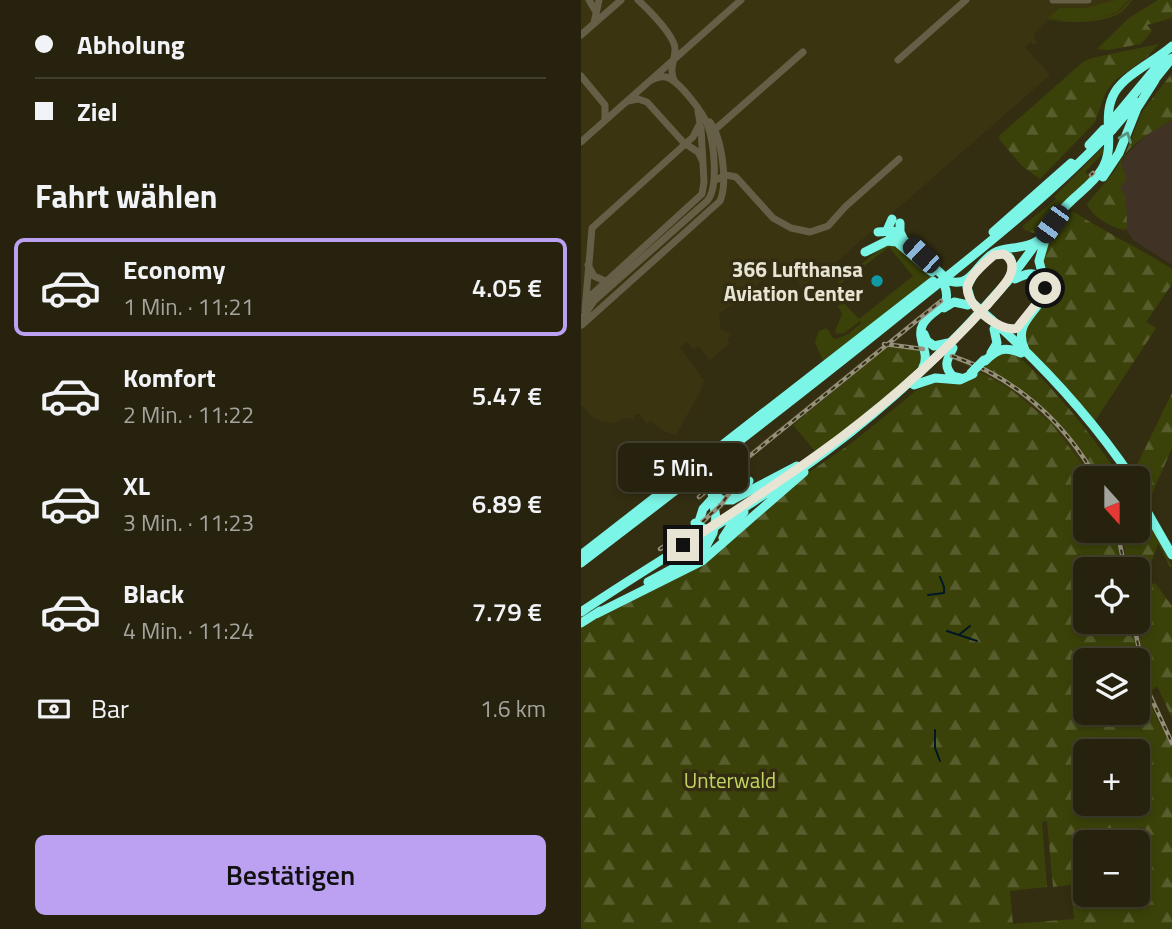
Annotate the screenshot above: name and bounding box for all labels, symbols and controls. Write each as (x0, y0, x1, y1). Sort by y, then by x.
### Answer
text: Abholung (77, 25, 185, 64)
text: Ziel (77, 92, 118, 131)
one-way arrow (1117, 131, 1131, 143)
text: Fahrt wählen (35, 172, 218, 220)
car (1032, 201, 1073, 247)
car (899, 233, 944, 277)
text: Economy (123, 250, 225, 289)
place label: 366 Lufthansa Aviation Center (724, 253, 863, 309)
icon: car (39, 256, 102, 319)
text: 4.05 € (472, 268, 542, 307)
route start (1029, 272, 1061, 304)
marker: 366 Lufthansa Aviation Center (869, 273, 885, 289)
text: 1 Min. · 11:21 (123, 289, 254, 324)
text: Komfort (123, 358, 216, 397)
icon: car (39, 364, 102, 427)
text: 5.47 € (472, 376, 542, 415)
text: 2 Min. · 11:22 (123, 397, 254, 432)
callout: 5 Min. (618, 444, 748, 492)
text: 5 Min. (652, 450, 714, 485)
text: XL (123, 466, 150, 505)
north arrow (1073, 466, 1150, 542)
map controls (1073, 466, 1150, 907)
icon: car (39, 472, 102, 535)
text: 6.89 € (472, 484, 542, 523)
text: 3 Min. · 11:23 (123, 505, 254, 540)
route end (667, 529, 699, 561)
button: locate (1073, 557, 1150, 634)
text: Black (123, 574, 184, 613)
icon: car (39, 580, 102, 643)
text: 7.79 € (472, 592, 542, 631)
text: 4 Min. · 11:24 (123, 613, 254, 648)
button: layers (1073, 648, 1150, 725)
text: Bar (91, 689, 129, 728)
icon: cash (35, 690, 73, 728)
text: 1.6 km (480, 691, 546, 726)
button: + (1073, 739, 1150, 816)
park label: Unterwald (684, 764, 776, 796)
button: − (1073, 830, 1150, 907)
button: Bestätigen (35, 835, 546, 915)

